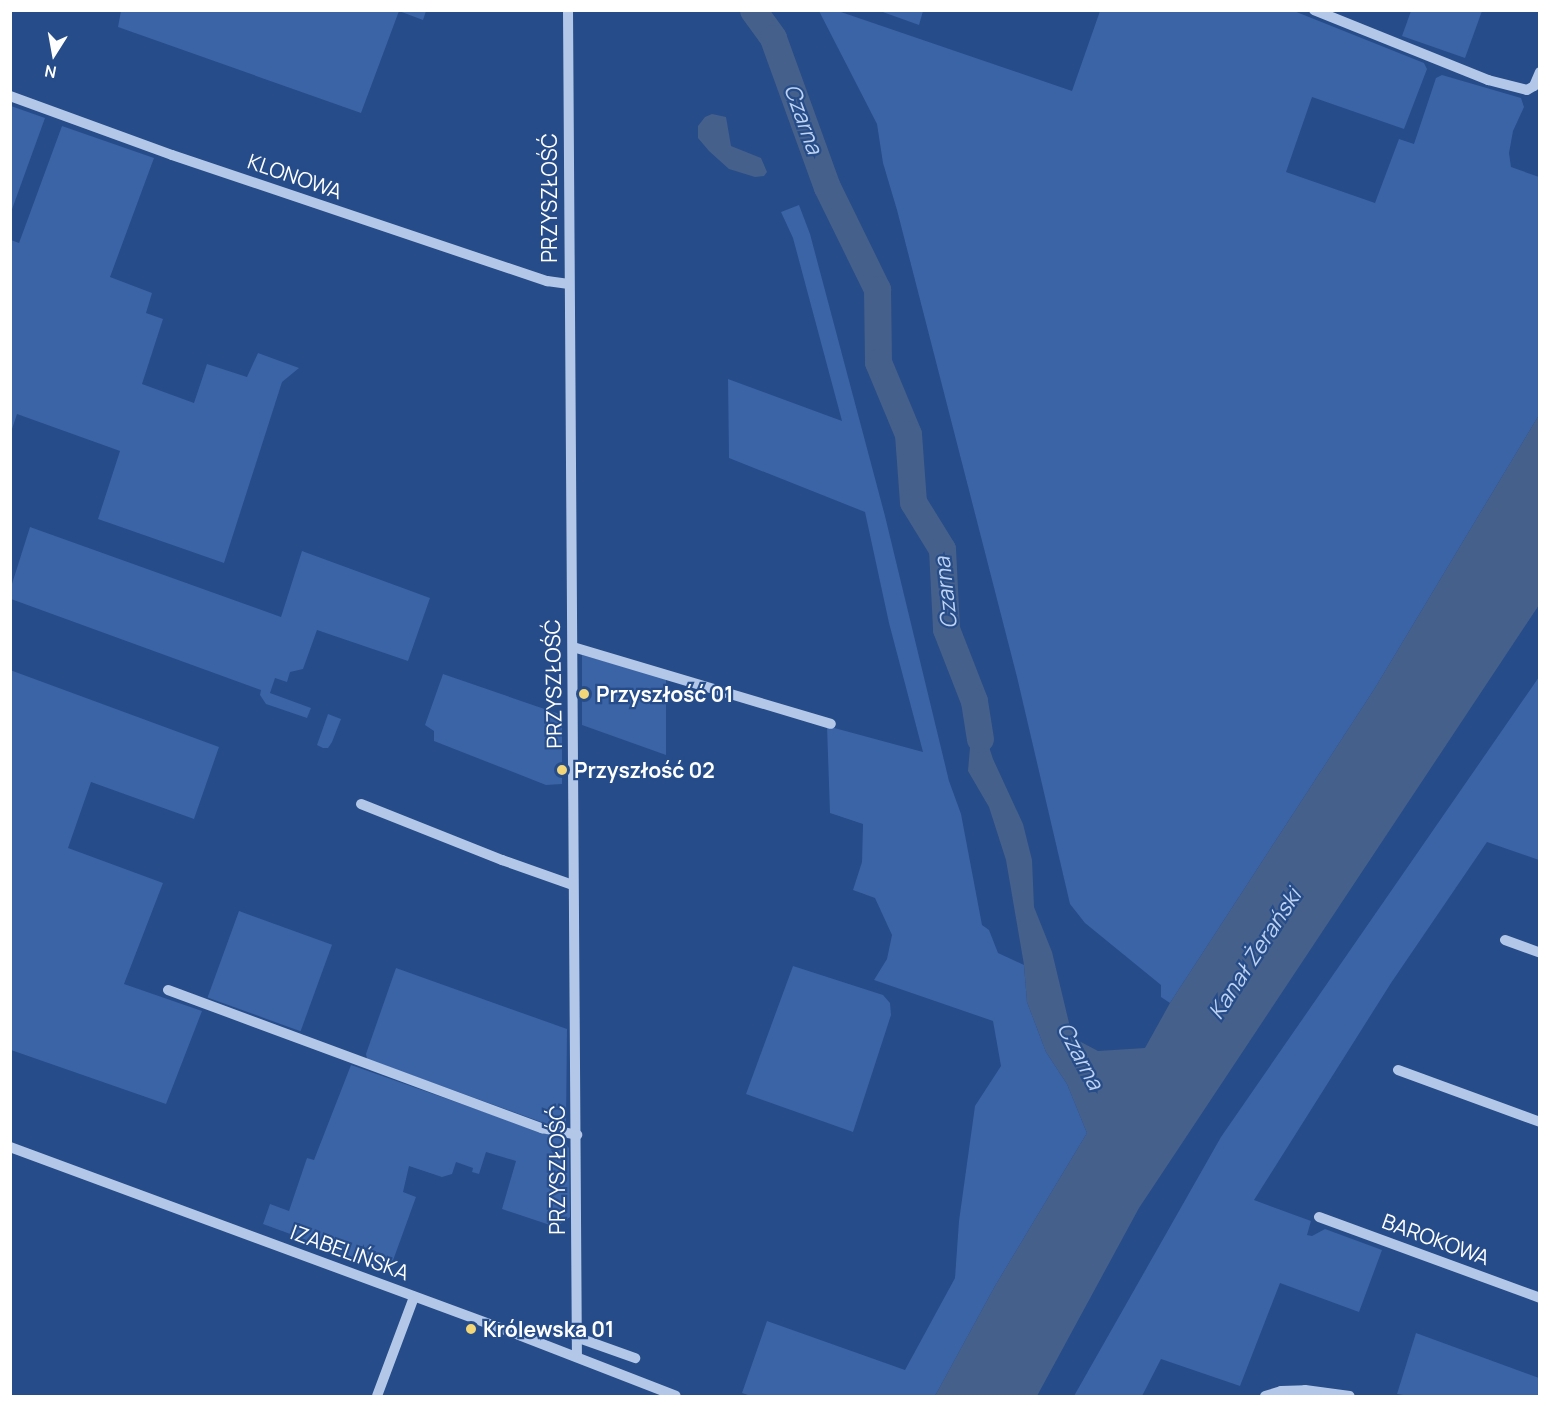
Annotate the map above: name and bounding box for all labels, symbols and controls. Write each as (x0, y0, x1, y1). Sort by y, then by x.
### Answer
north arrow (24, 24, 84, 84)
text: N (43, 60, 58, 84)
water label: Czarna (778, 81, 828, 157)
street label: PRZYSZŁOŚĆ (536, 133, 562, 263)
street label: KLONOWA (244, 148, 346, 204)
water label: Czarna (929, 556, 963, 630)
street label: PRZYSZŁOŚĆ (539, 619, 567, 749)
place label: Przyszłość 01 (596, 681, 734, 707)
marker: Przyszłość 01 (577, 687, 591, 701)
place label: Przyszłość 02 (574, 757, 715, 783)
marker: Przyszłość 02 (555, 763, 569, 777)
water label: Kanał Żerański (1203, 884, 1307, 1024)
water label: Czarna (1051, 1018, 1109, 1094)
street label: PRZYSZŁOŚĆ (544, 1105, 570, 1235)
street label: BAROKOWA (1379, 1208, 1493, 1270)
street label: IZABELIŃSKA (287, 1219, 413, 1285)
place label: Królewska 01 (483, 1316, 614, 1342)
marker: Królewska 01 (464, 1322, 478, 1336)

